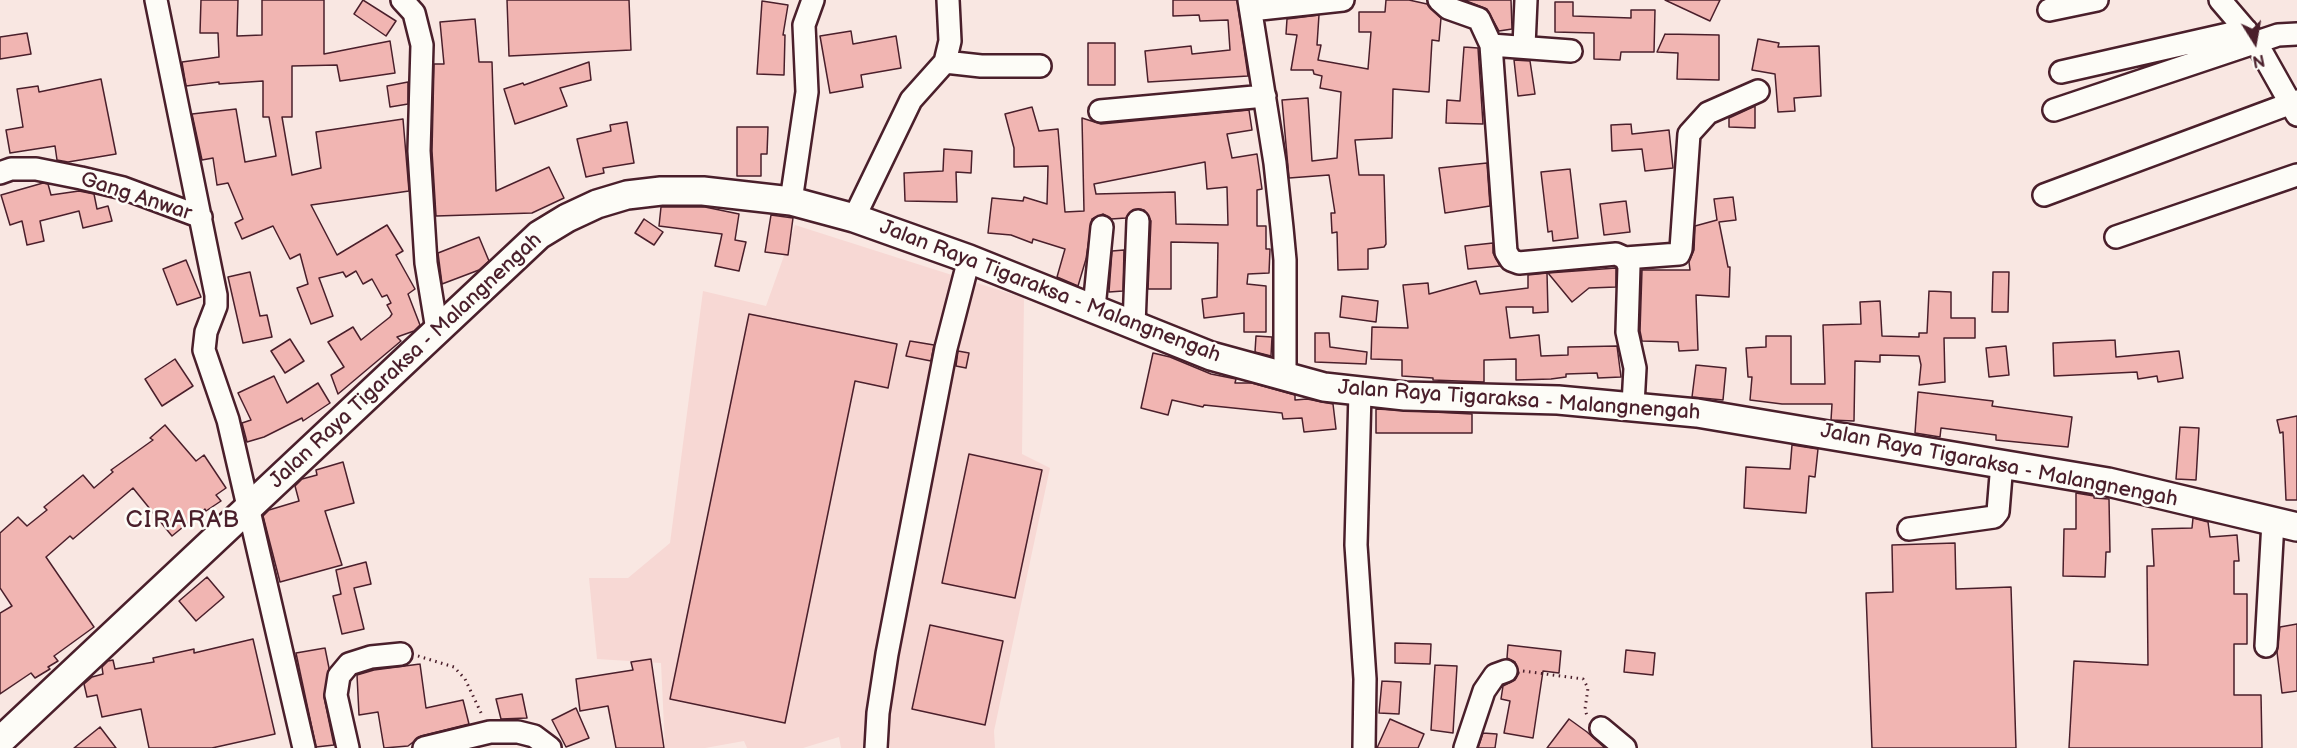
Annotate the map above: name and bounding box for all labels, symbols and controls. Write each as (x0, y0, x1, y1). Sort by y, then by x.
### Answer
north arrow (2225, 12, 2285, 72)
text: N (2251, 50, 2266, 71)
street label: Gang Anwar (77, 167, 195, 227)
street label: Jalan Raya Tigaraksa - Malangnengah (876, 215, 1224, 369)
street label: Jalan Raya Tigaraksa - Malangnengah (265, 228, 547, 494)
street label: Jalan Raya Tigaraksa - Malangnengah (1337, 376, 1701, 426)
street label: Jalan Raya Tigaraksa - Malangnengah (1818, 419, 2180, 513)
district label: CIRARAB (126, 507, 240, 535)

